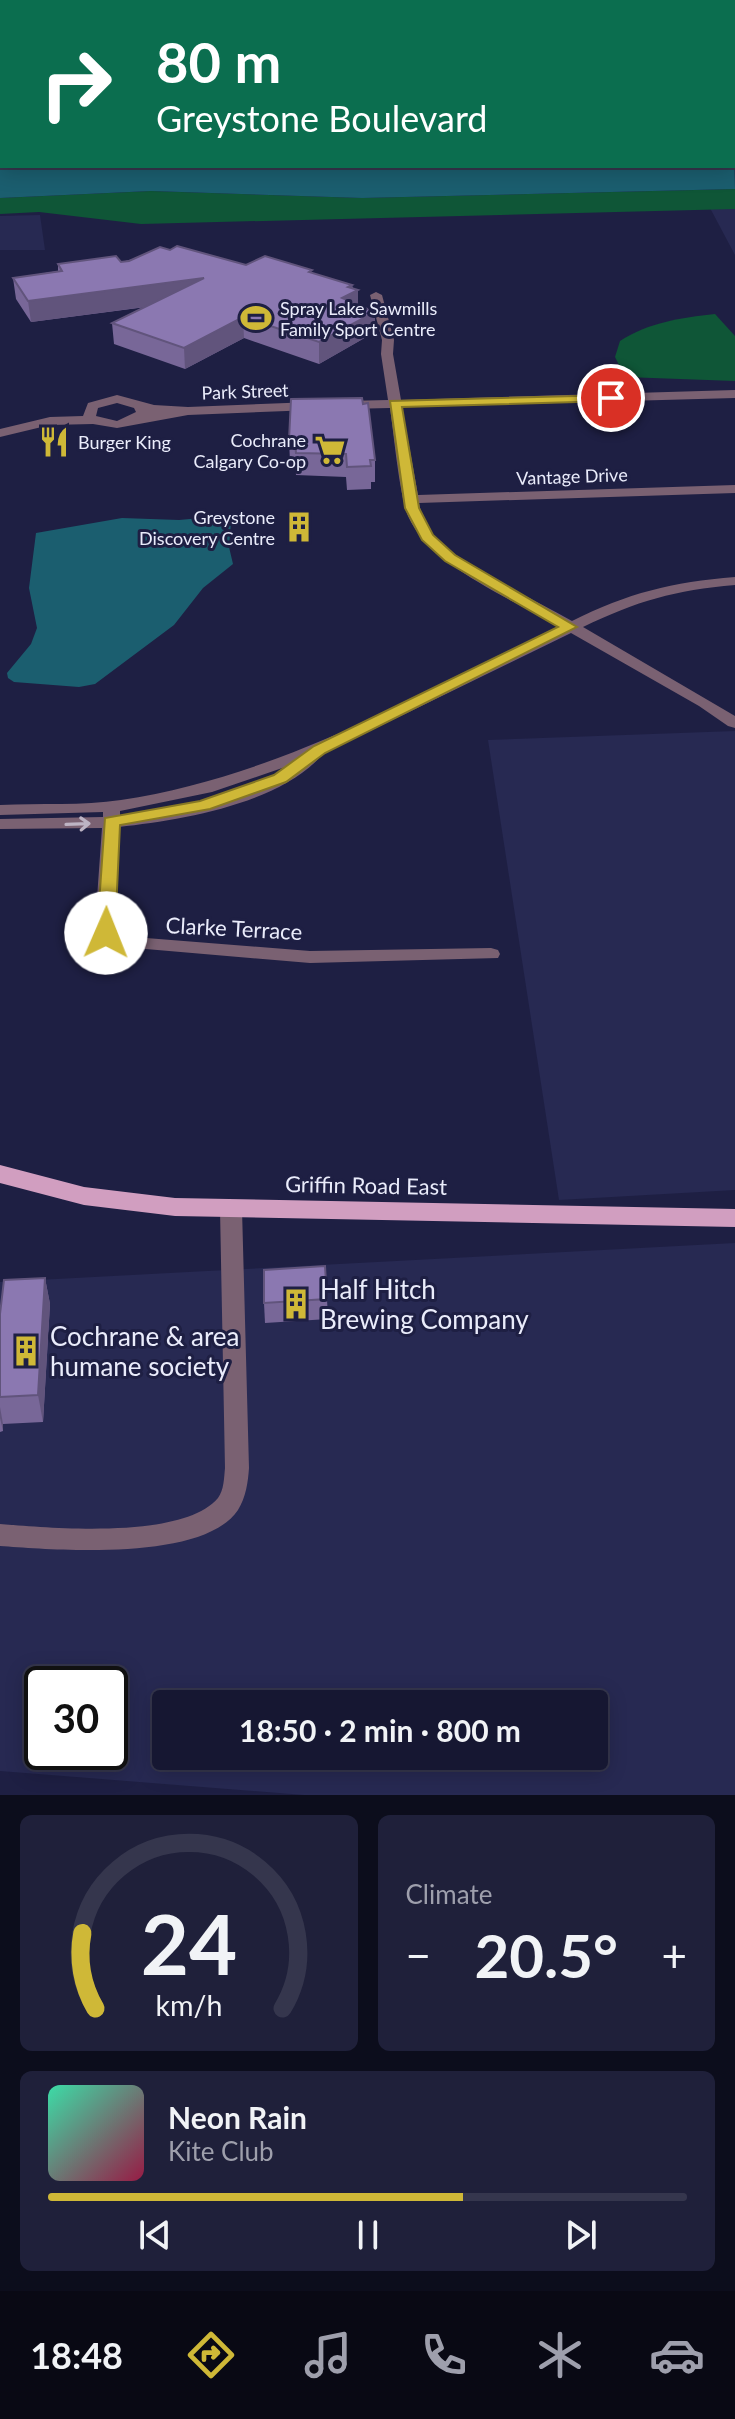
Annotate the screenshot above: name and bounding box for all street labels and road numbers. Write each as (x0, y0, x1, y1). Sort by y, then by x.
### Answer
street label: Park Street (201, 378, 289, 404)
street label: Vantage Drive (516, 463, 628, 489)
street label: Clarke Terrace (165, 911, 303, 945)
street label: Griffin Road East (285, 1170, 447, 1200)

